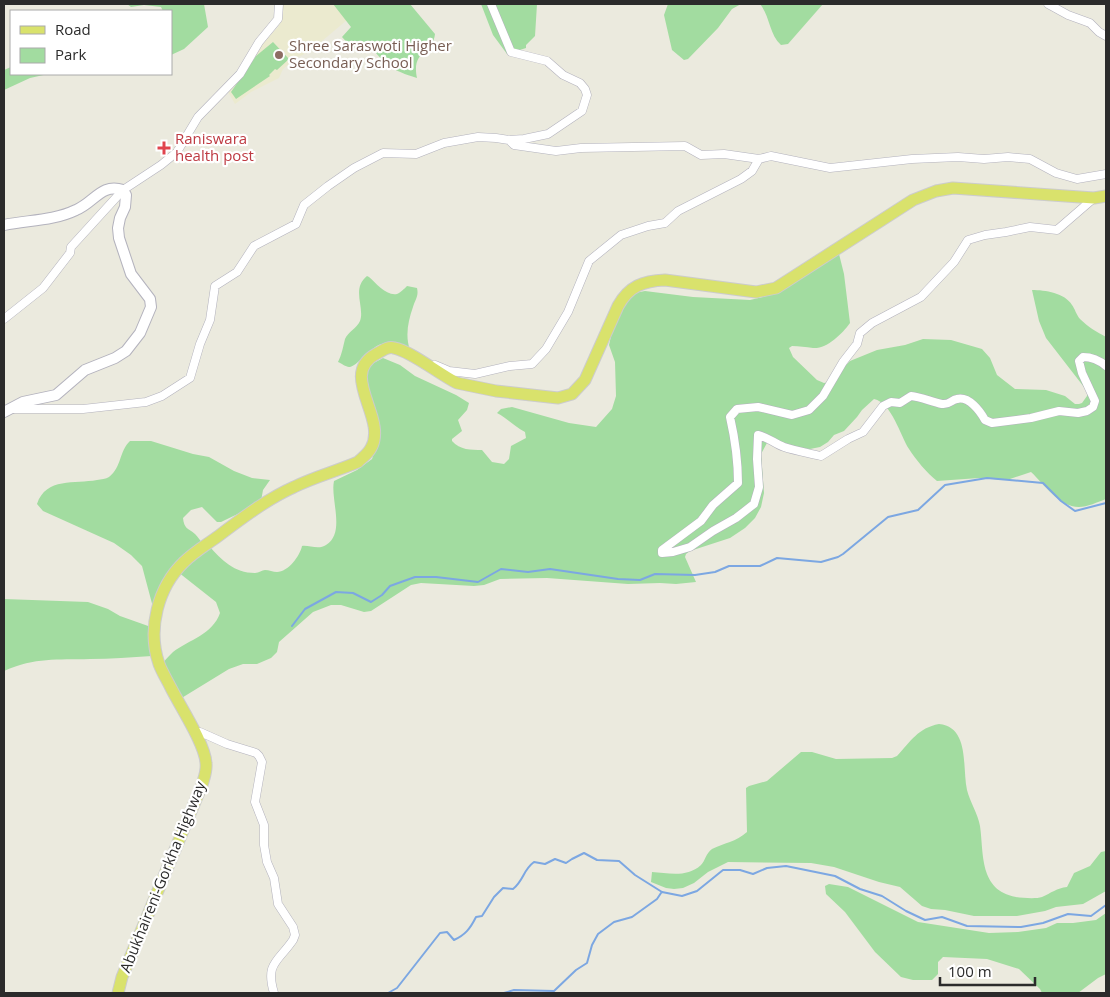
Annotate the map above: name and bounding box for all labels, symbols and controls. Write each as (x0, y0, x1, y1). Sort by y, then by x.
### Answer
legend (10, 10, 172, 75)
text: Road (55, 19, 91, 39)
place label: Shree Saraswoti Higher Secondary School (289, 35, 452, 72)
text: Park (55, 44, 86, 64)
marker: Shree Saraswoti Higher Secondary School (273, 49, 285, 61)
place label: Raniswara health post (175, 128, 254, 165)
marker: Raniswara health post (157, 141, 171, 155)
street label: Abukhaireni-Gorkha Highway (115, 778, 210, 975)
scale bar (940, 954, 1035, 986)
text: 100 m (948, 961, 992, 981)

